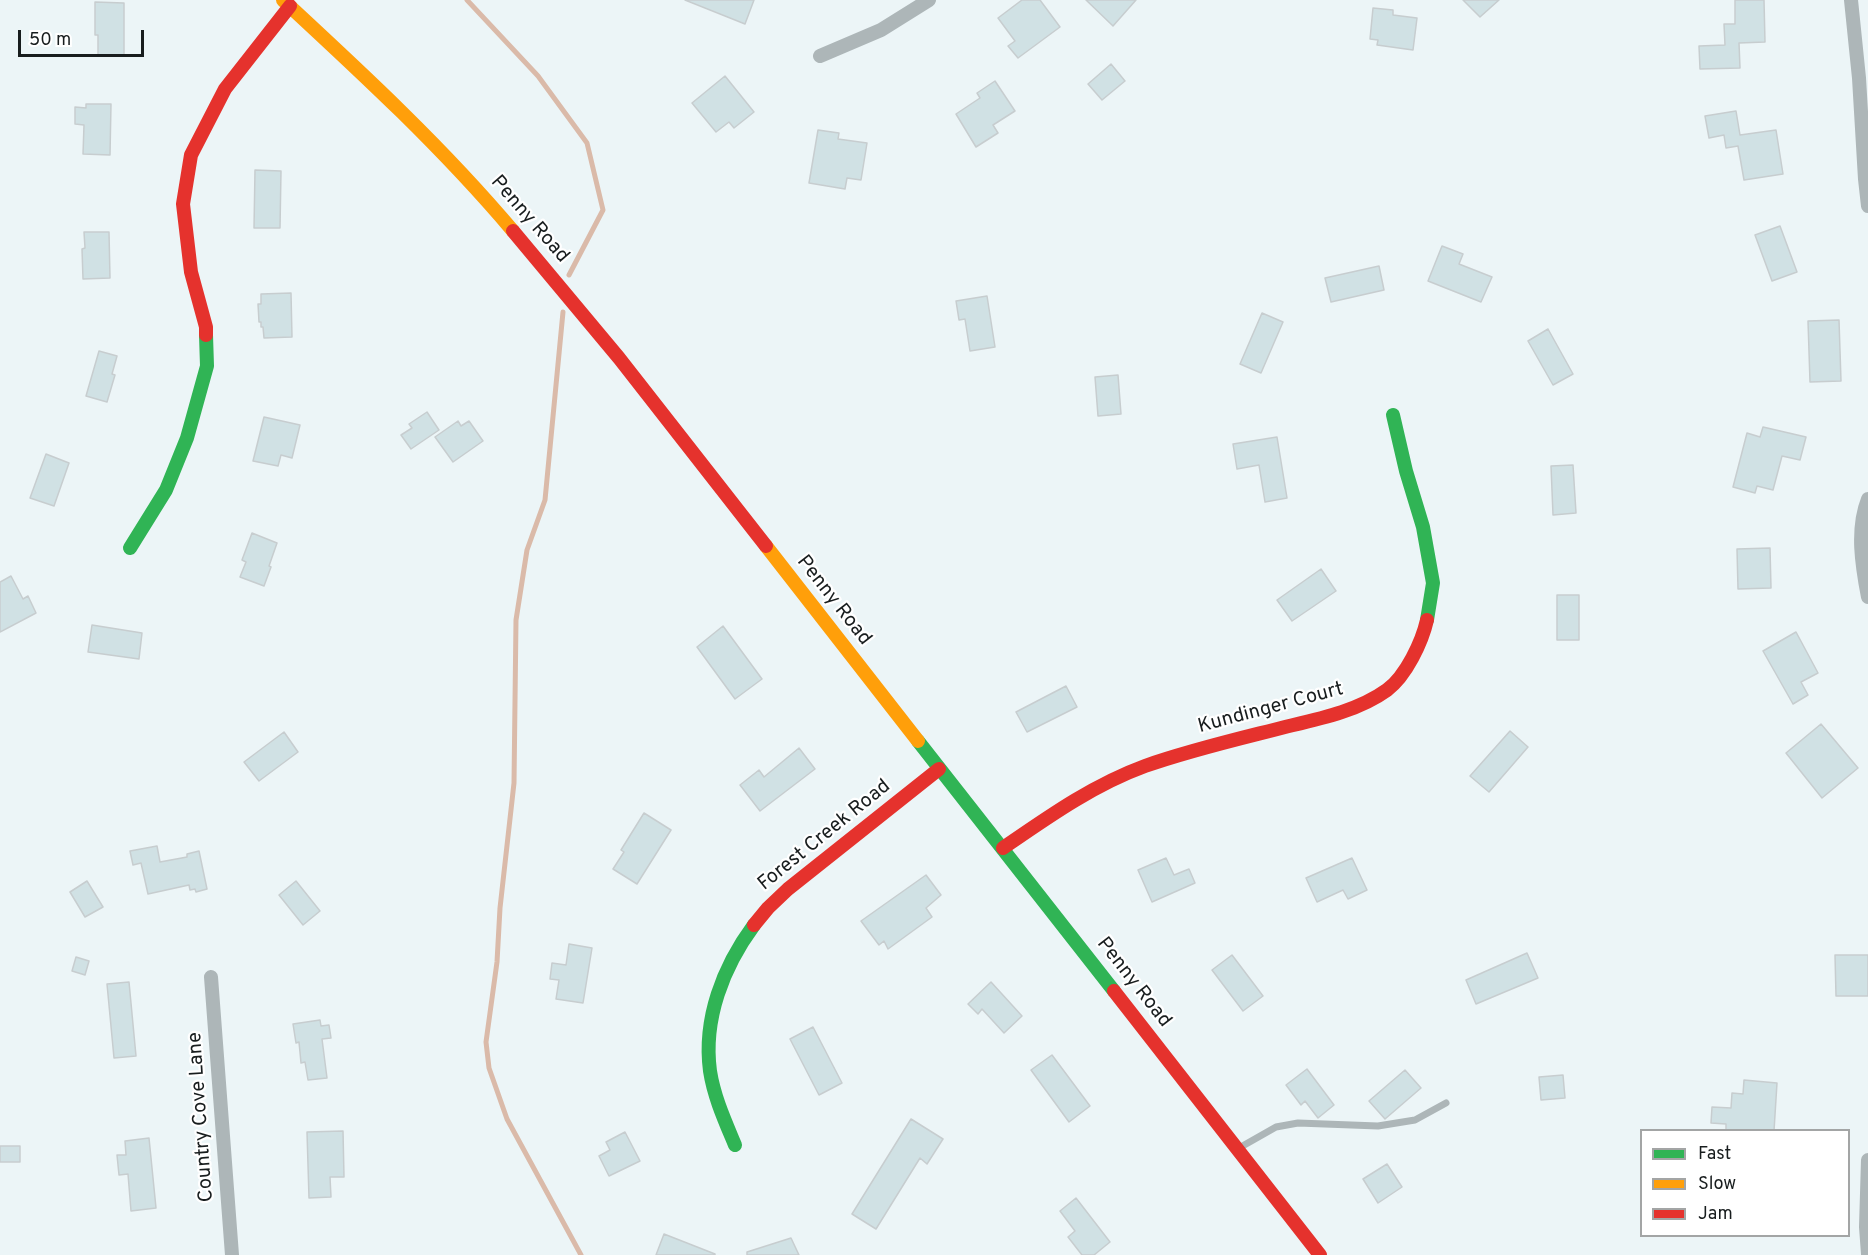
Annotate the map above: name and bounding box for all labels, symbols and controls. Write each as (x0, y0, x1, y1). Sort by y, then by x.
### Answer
scale bar (21, 18, 147, 56)
text: 50 m (29, 29, 71, 52)
street label: Penny Road (485, 171, 573, 269)
street label: Penny Road (790, 551, 876, 651)
street label: Kundinger Court (1196, 678, 1346, 740)
street label: Forest Creek Road (754, 775, 896, 897)
street label: Penny Road (1090, 933, 1176, 1033)
street label: Country Cove Lane (184, 1031, 220, 1203)
legend (1640, 1129, 1850, 1237)
text: Fast (1698, 1143, 1731, 1166)
text: Slow (1698, 1173, 1736, 1196)
text: Jam (1698, 1203, 1733, 1226)

